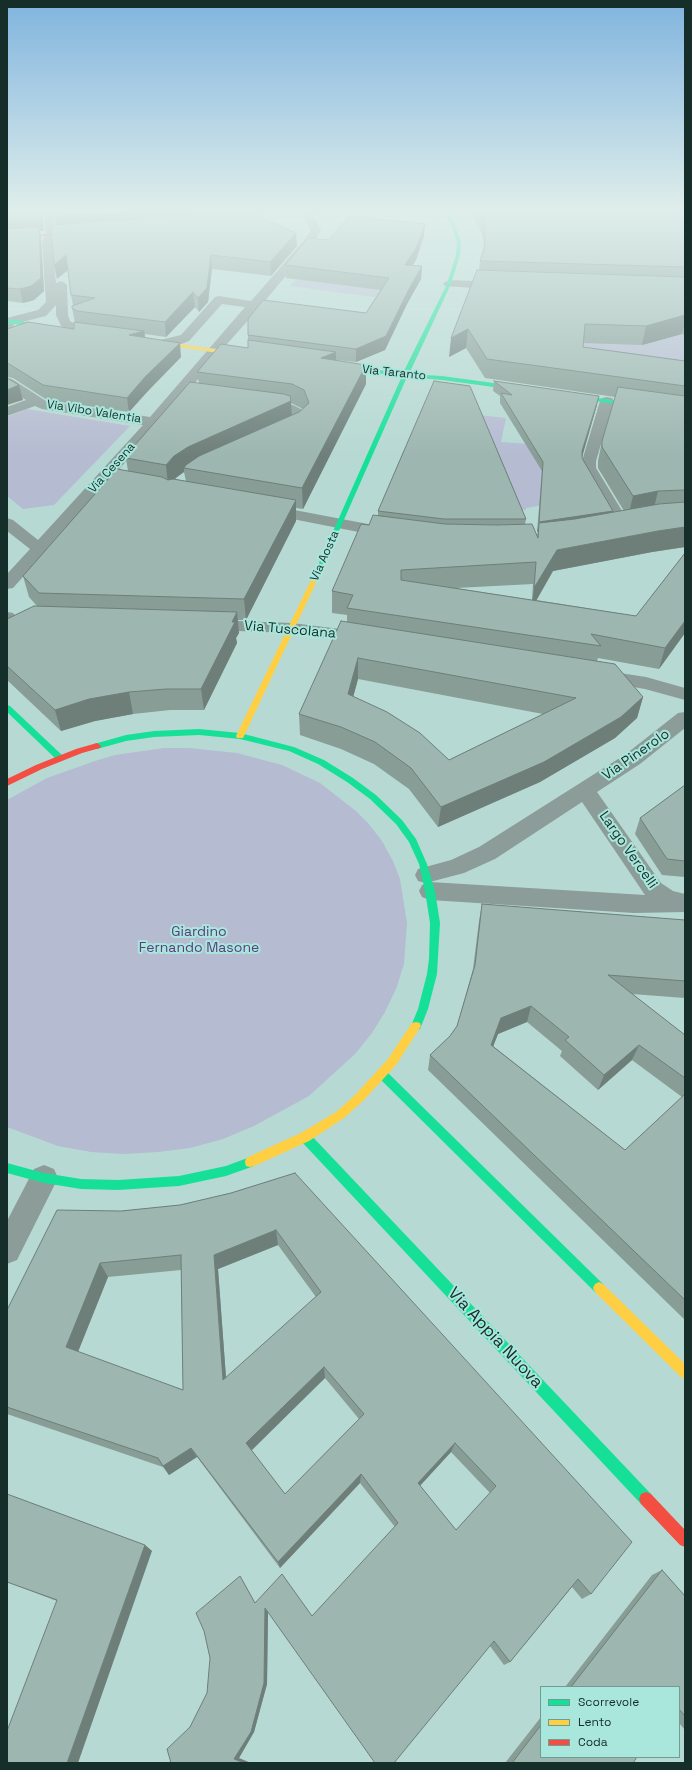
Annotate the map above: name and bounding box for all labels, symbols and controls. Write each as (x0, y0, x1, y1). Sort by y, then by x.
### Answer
street label: Via Taranto (361, 362, 427, 384)
street label: Via Vibo Valentia (46, 397, 142, 427)
street label: Via Cesena (86, 440, 138, 496)
street label: Via Aosta (307, 528, 343, 584)
street label: Via Tuscolana (243, 618, 337, 642)
street label: Via Pinerolo (599, 726, 673, 784)
street label: Largo Vercelli (595, 808, 661, 892)
park label: Giardino Fernando Masone (139, 924, 259, 956)
street label: Via Appia Nuova (443, 1283, 547, 1393)
legend (540, 1686, 680, 1758)
text: Scorrevole (578, 1694, 639, 1710)
text: Lento (578, 1714, 612, 1730)
text: Coda (578, 1734, 608, 1750)

